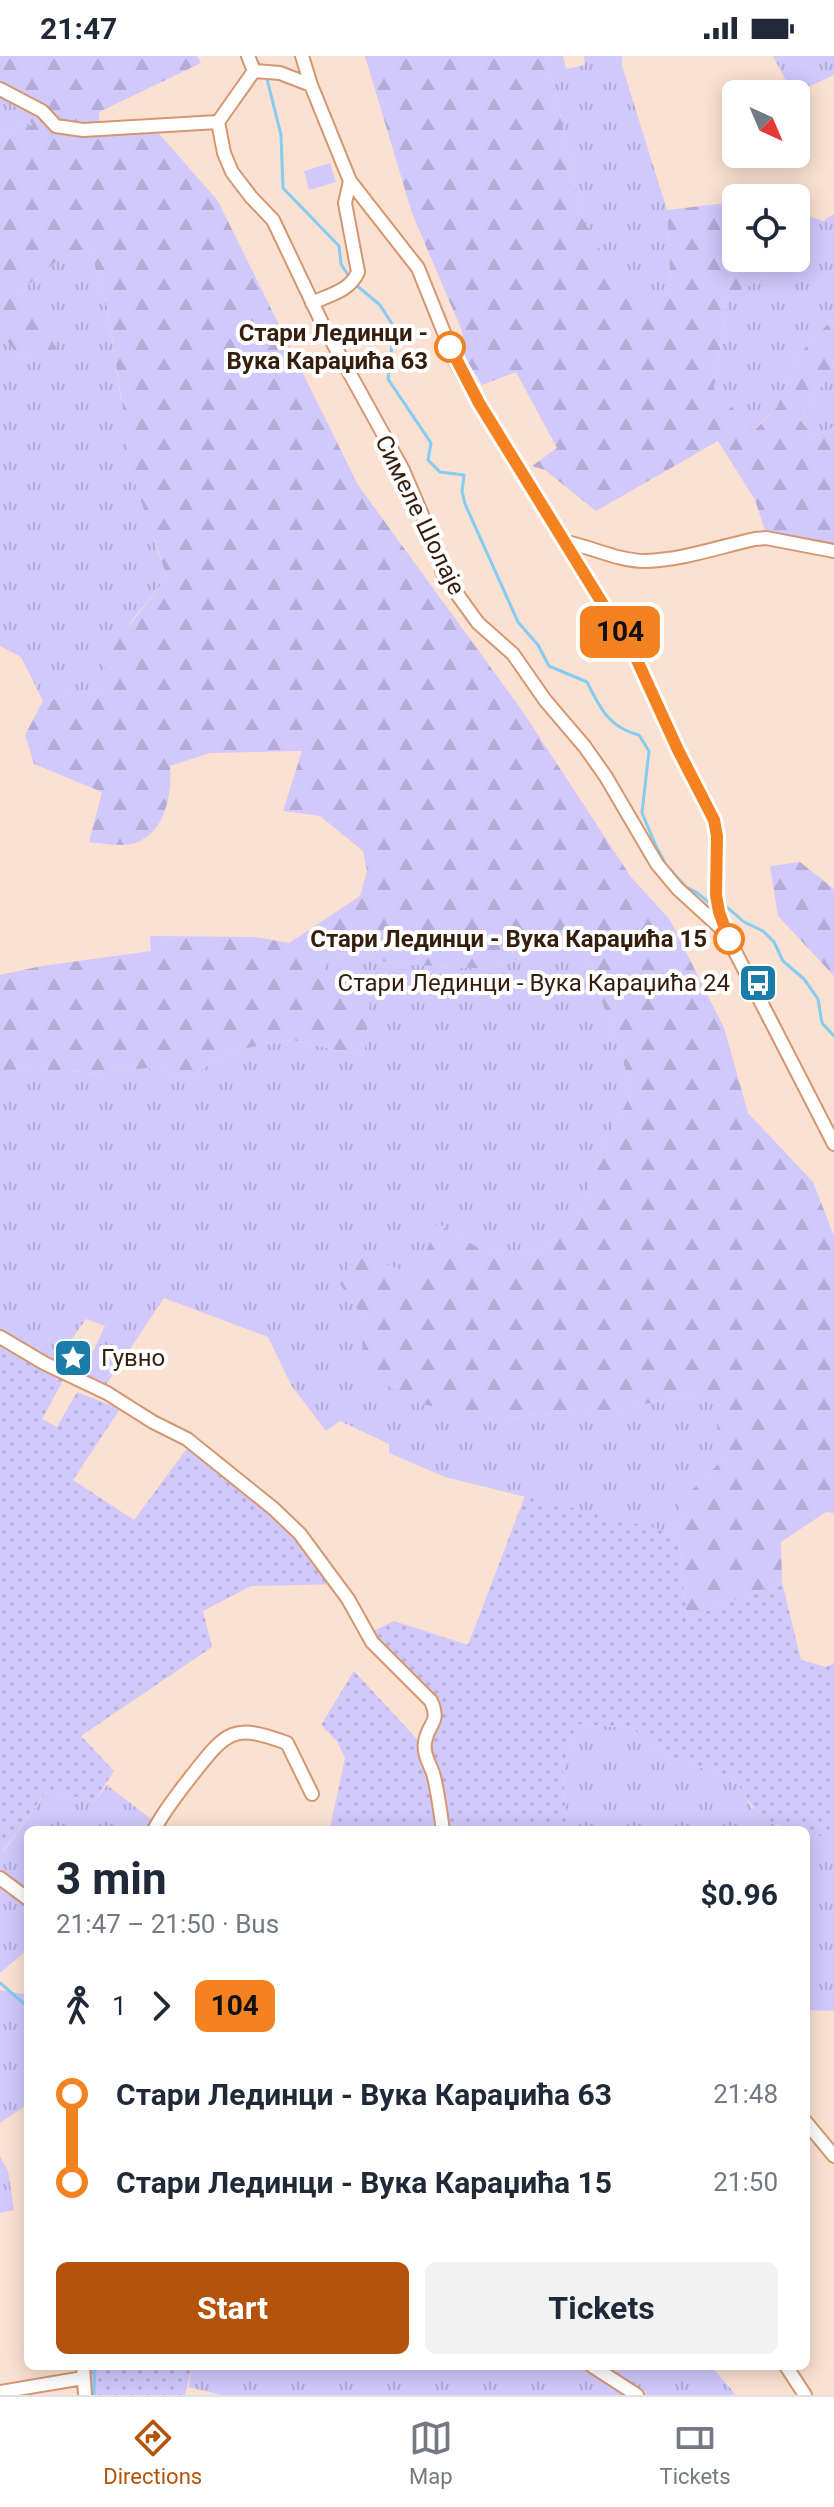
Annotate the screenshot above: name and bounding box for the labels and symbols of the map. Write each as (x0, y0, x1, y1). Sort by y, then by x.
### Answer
north arrow (722, 80, 810, 168)
place label: Стари Лединци - Вука Караџића 63 (227, 319, 428, 375)
marker: Стари Лединци - Вука Караџића 63 (435, 332, 465, 362)
street label: Симеле Шолаје (369, 431, 471, 599)
line badge: 104 (574, 606, 666, 658)
marker: Стари Лединци - Вука Караџића 15 (714, 924, 744, 954)
place label: Стари Лединци - Вука Караџића 15 (310, 925, 707, 953)
bus stop icon: Стари Лединци - Вука Караџића 24 (737, 962, 779, 1004)
place label: Стари Лединци - Вука Караџића 24 (338, 969, 730, 997)
place icon: Гувно (52, 1337, 94, 1379)
place label: Гувно (101, 1344, 165, 1372)

